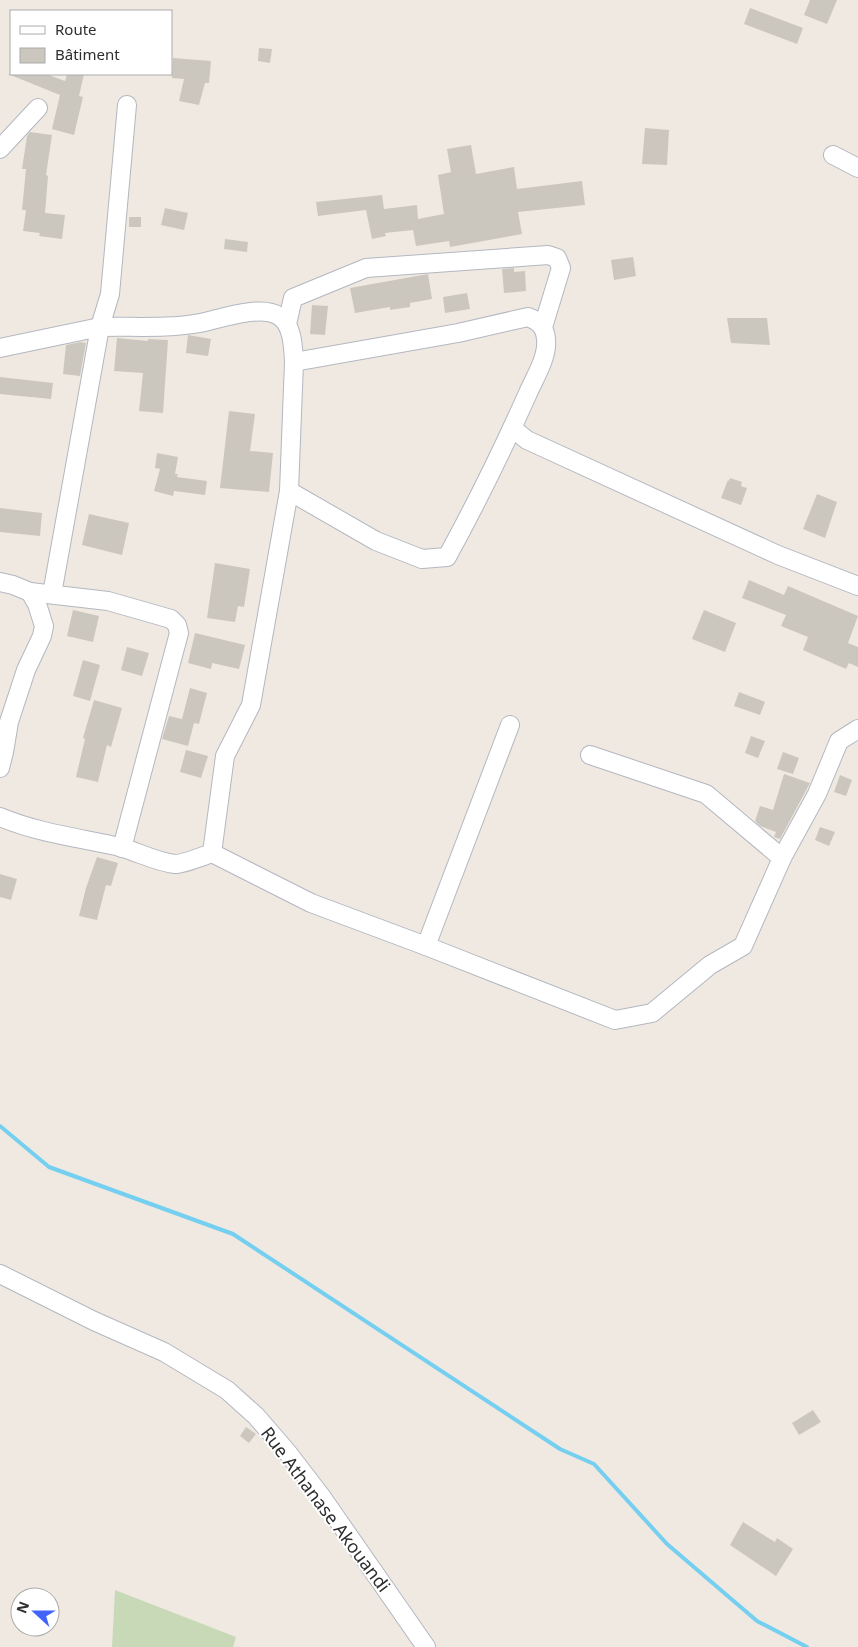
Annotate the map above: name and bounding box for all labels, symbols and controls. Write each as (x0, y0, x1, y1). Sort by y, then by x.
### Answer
legend (10, 10, 172, 75)
text: Route (55, 19, 97, 39)
text: Bâtiment (55, 44, 120, 64)
street label: Rue Athanase Akouandi (256, 1421, 396, 1597)
north arrow (10, 1587, 60, 1637)
text: N (11, 1598, 33, 1616)

